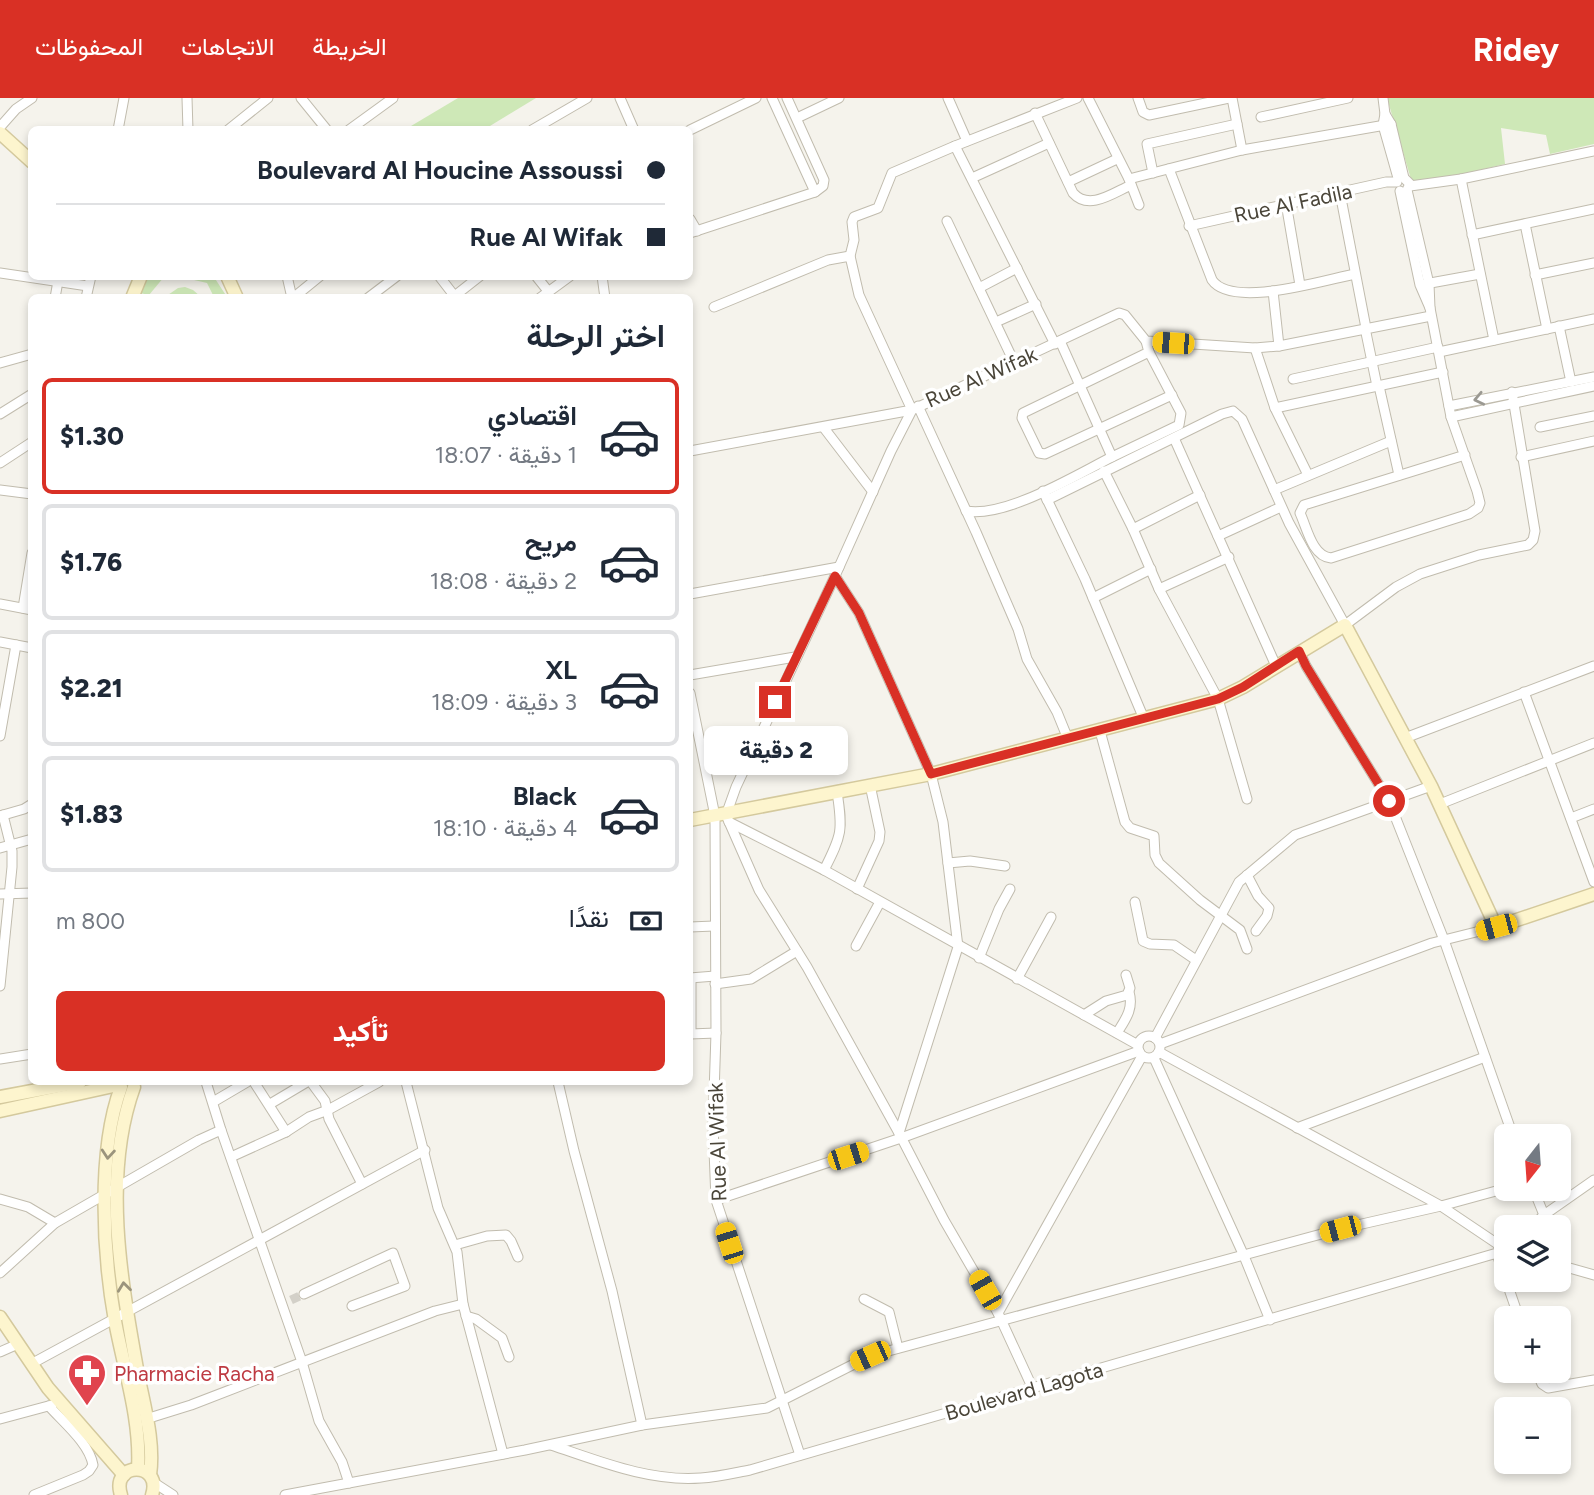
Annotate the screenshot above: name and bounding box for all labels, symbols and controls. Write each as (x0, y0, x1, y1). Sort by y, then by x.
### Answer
text: Ridey (1473, 30, 1559, 69)
text: المحفوظات (35, 32, 143, 61)
text: الاتجاهات (181, 32, 274, 61)
text: الخريطة (312, 32, 387, 61)
text: Boulevard Al Houcine Assoussi (257, 154, 623, 186)
street label: Rue Al Fadila (1232, 178, 1354, 228)
text: Rue Al Wifak (470, 221, 623, 253)
text: اختر الرحلة (526, 317, 665, 355)
car (1152, 331, 1195, 355)
street label: Rue Al Wifak (921, 341, 1041, 413)
one-way arrow (1473, 391, 1485, 406)
text: اقتصادي (488, 400, 577, 432)
icon: car (598, 405, 661, 468)
text: $1.30 (60, 420, 124, 452)
text: 1 دقيقة · 18:07 (435, 441, 577, 469)
text: مريح (525, 526, 577, 558)
icon: car (598, 531, 661, 594)
text: $1.76 (60, 546, 122, 578)
text: 2 دقيقة · 18:08 (430, 567, 577, 595)
text: XL (545, 654, 577, 686)
icon: car (598, 657, 661, 720)
text: $2.21 (60, 672, 123, 704)
route end (759, 686, 791, 718)
text: 3 دقيقة · 18:09 (431, 688, 577, 716)
callout: 2 دقيقة (703, 726, 847, 776)
text: 2 دقيقة (739, 736, 813, 764)
text: Black (513, 780, 577, 812)
icon: car (598, 783, 661, 846)
route start (1373, 785, 1405, 817)
text: $1.83 (60, 798, 123, 830)
text: 4 دقيقة · 18:10 (433, 814, 577, 842)
text: نقدًا (569, 902, 609, 934)
icon: cash (627, 902, 665, 940)
text: 800 m (56, 907, 125, 935)
car (1473, 911, 1520, 943)
button: تأكيد (56, 991, 665, 1071)
street label: Rue Al Wifak (702, 1081, 732, 1202)
north arrow (1494, 1124, 1572, 1200)
map controls (1494, 1124, 1571, 1474)
car (825, 1140, 872, 1172)
one-way arrow (101, 1148, 116, 1159)
car (1317, 1213, 1364, 1245)
button: layers (1494, 1215, 1571, 1292)
car (713, 1220, 746, 1266)
car (966, 1267, 1005, 1313)
one-way arrow (116, 1281, 131, 1293)
button: + (1494, 1306, 1571, 1383)
car (847, 1338, 894, 1374)
pharmacy icon: Pharmacie Racha (66, 1352, 108, 1407)
street label: Boulevard Lagota (942, 1356, 1106, 1426)
place label: Pharmacie Racha (114, 1361, 275, 1386)
button: − (1494, 1397, 1571, 1474)

